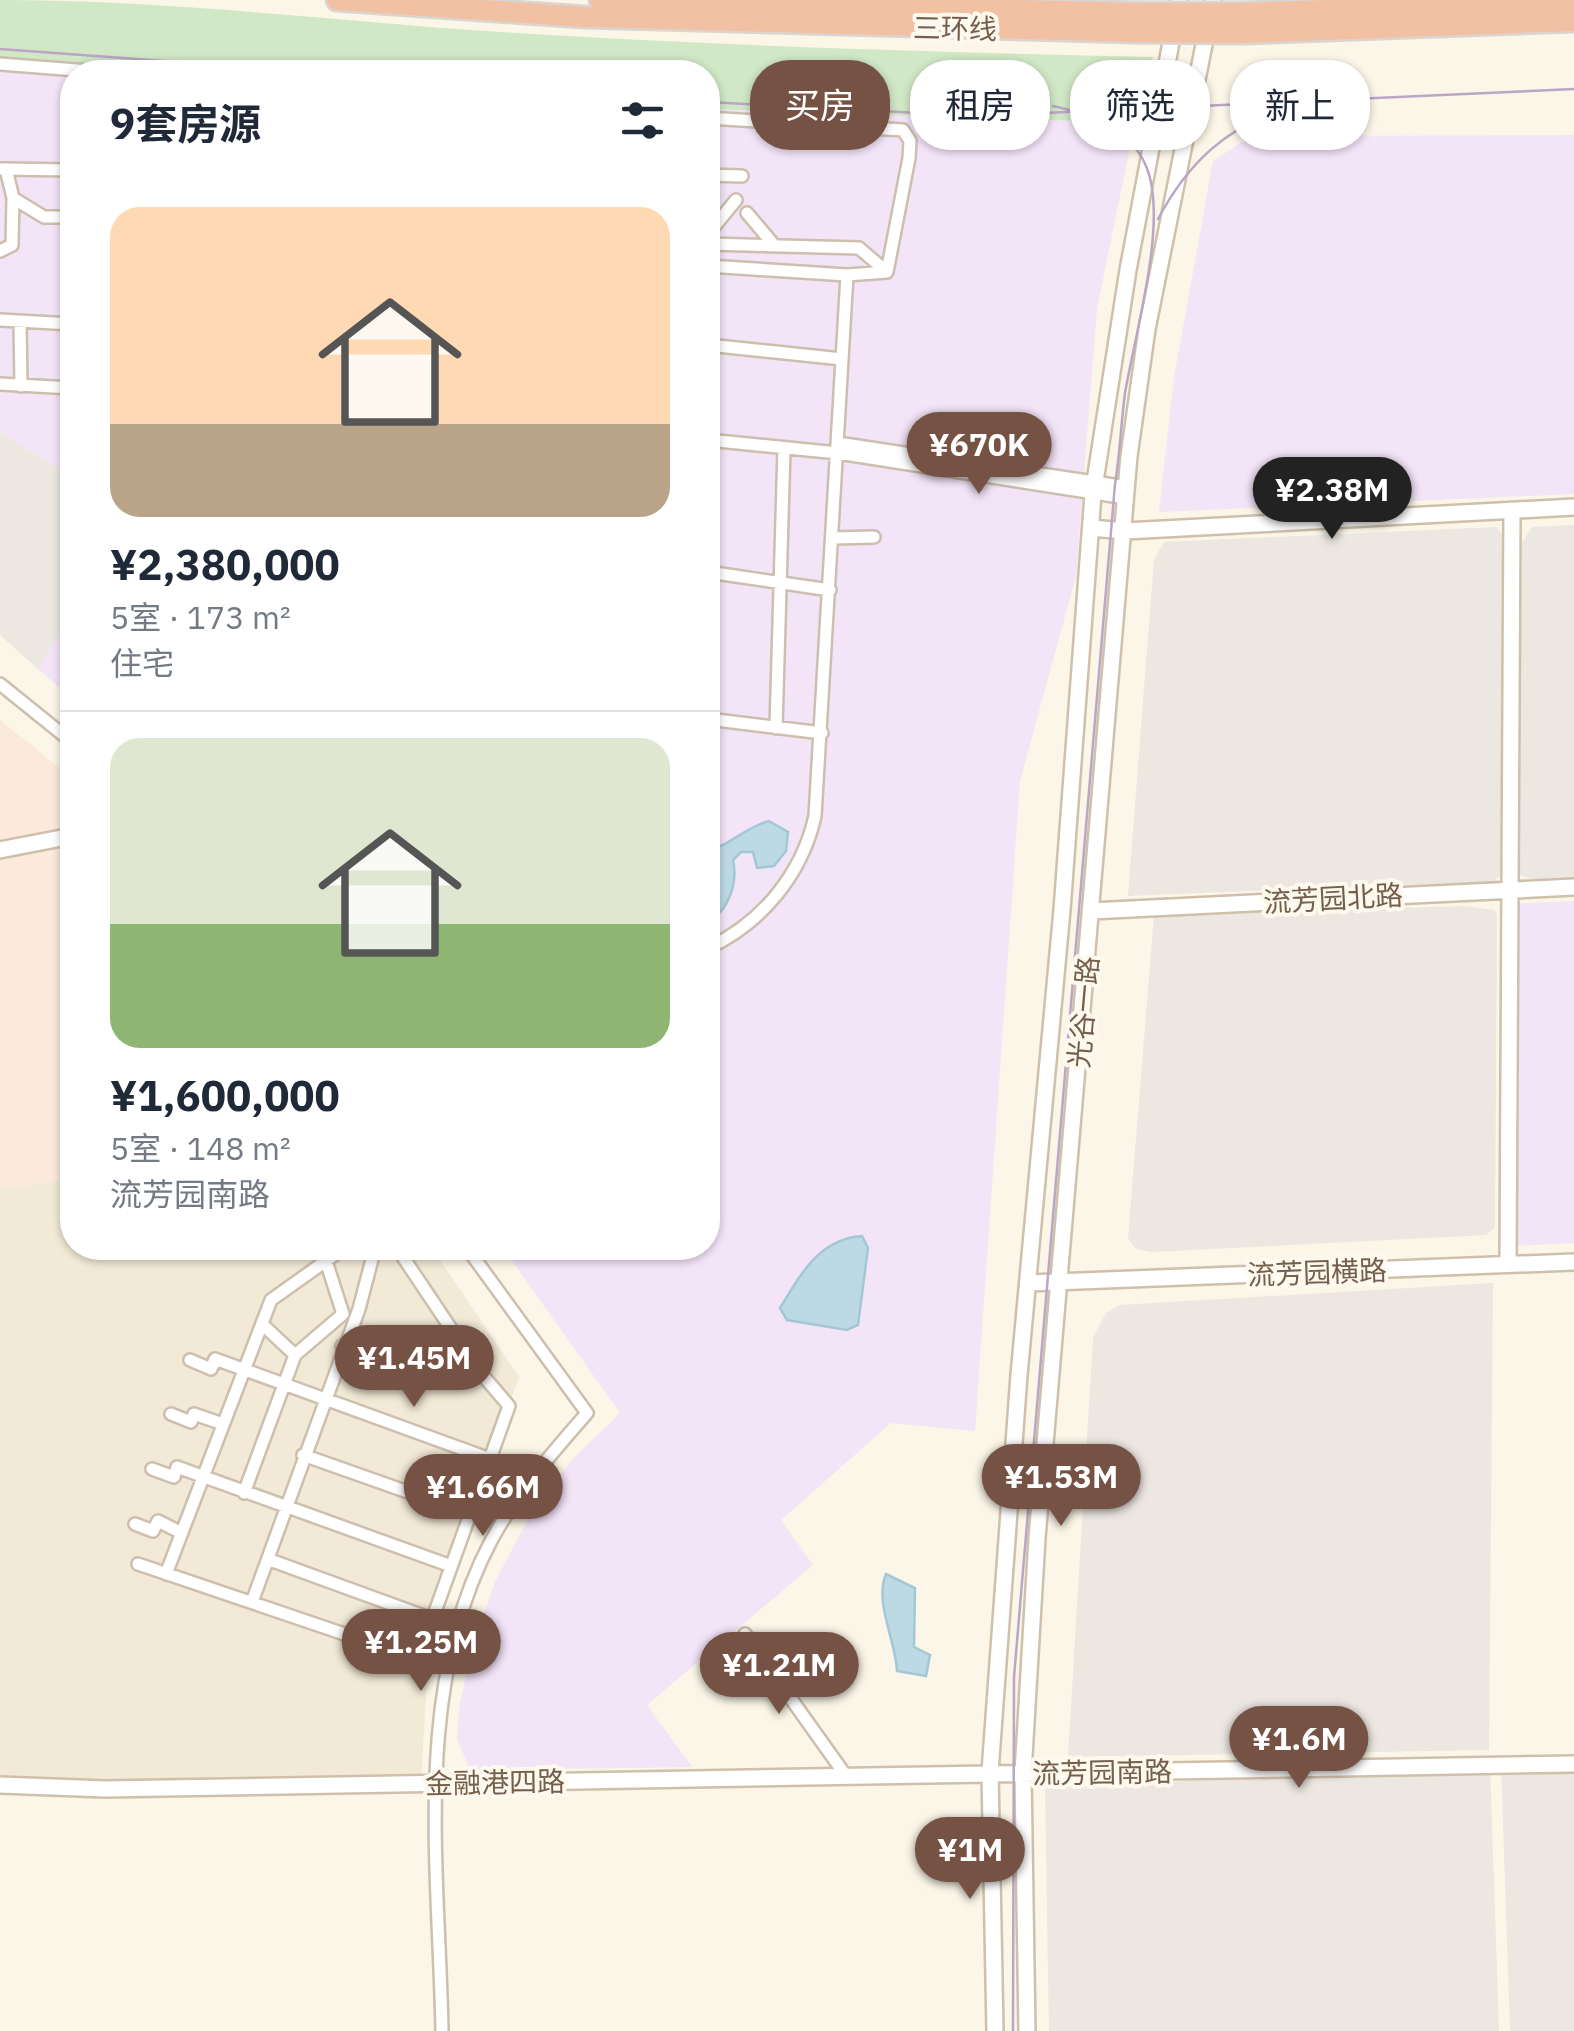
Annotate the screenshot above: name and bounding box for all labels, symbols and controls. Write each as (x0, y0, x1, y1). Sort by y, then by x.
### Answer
street label: 三环线 (913, 9, 997, 47)
chip: 买房 (750, 60, 890, 150)
chip: 租房 (910, 60, 1050, 150)
chip: 筛选 (1070, 60, 1210, 150)
chip: 新上 (1230, 60, 1370, 150)
icon: filters (615, 93, 670, 148)
text: 9套房源 (110, 96, 261, 151)
icon: home (300, 272, 480, 452)
pin: ¥670K (909, 412, 1049, 497)
text: ¥670K (929, 423, 1029, 465)
pin: ¥2.38M (1251, 457, 1413, 542)
text: ¥2.38M (1275, 468, 1389, 510)
text: ¥2,380,000 (110, 537, 340, 592)
text: 5室 · 173 m² (110, 596, 291, 638)
text: 住宅 (110, 642, 174, 684)
icon: home (300, 803, 480, 983)
street label: 流芳园北路 (1262, 876, 1404, 920)
street label: 光谷一路 (1060, 955, 1106, 1069)
text: ¥1,600,000 (110, 1068, 340, 1123)
text: 5室 · 148 m² (110, 1127, 291, 1169)
text: 流芳园南路 (110, 1173, 270, 1215)
street label: 流芳园横路 (1246, 1251, 1388, 1293)
pin: ¥1.45M (333, 1325, 495, 1410)
text: ¥1.45M (357, 1336, 471, 1378)
pin: ¥1.53M (980, 1444, 1142, 1529)
pin: ¥1.66M (402, 1454, 564, 1539)
text: ¥1.53M (1004, 1455, 1118, 1497)
text: ¥1.66M (426, 1465, 540, 1507)
pin: ¥1.25M (340, 1609, 502, 1694)
text: ¥1.25M (364, 1620, 478, 1662)
pin: ¥1.21M (698, 1632, 860, 1717)
text: ¥1.21M (722, 1643, 836, 1685)
pin: ¥1.6M (1229, 1706, 1369, 1791)
text: ¥1.6M (1251, 1717, 1347, 1759)
street label: 流芳园南路 (1032, 1752, 1172, 1792)
street label: 金融港四路 (425, 1762, 565, 1802)
pin: ¥1M (922, 1817, 1018, 1902)
text: ¥1M (937, 1828, 1003, 1870)

